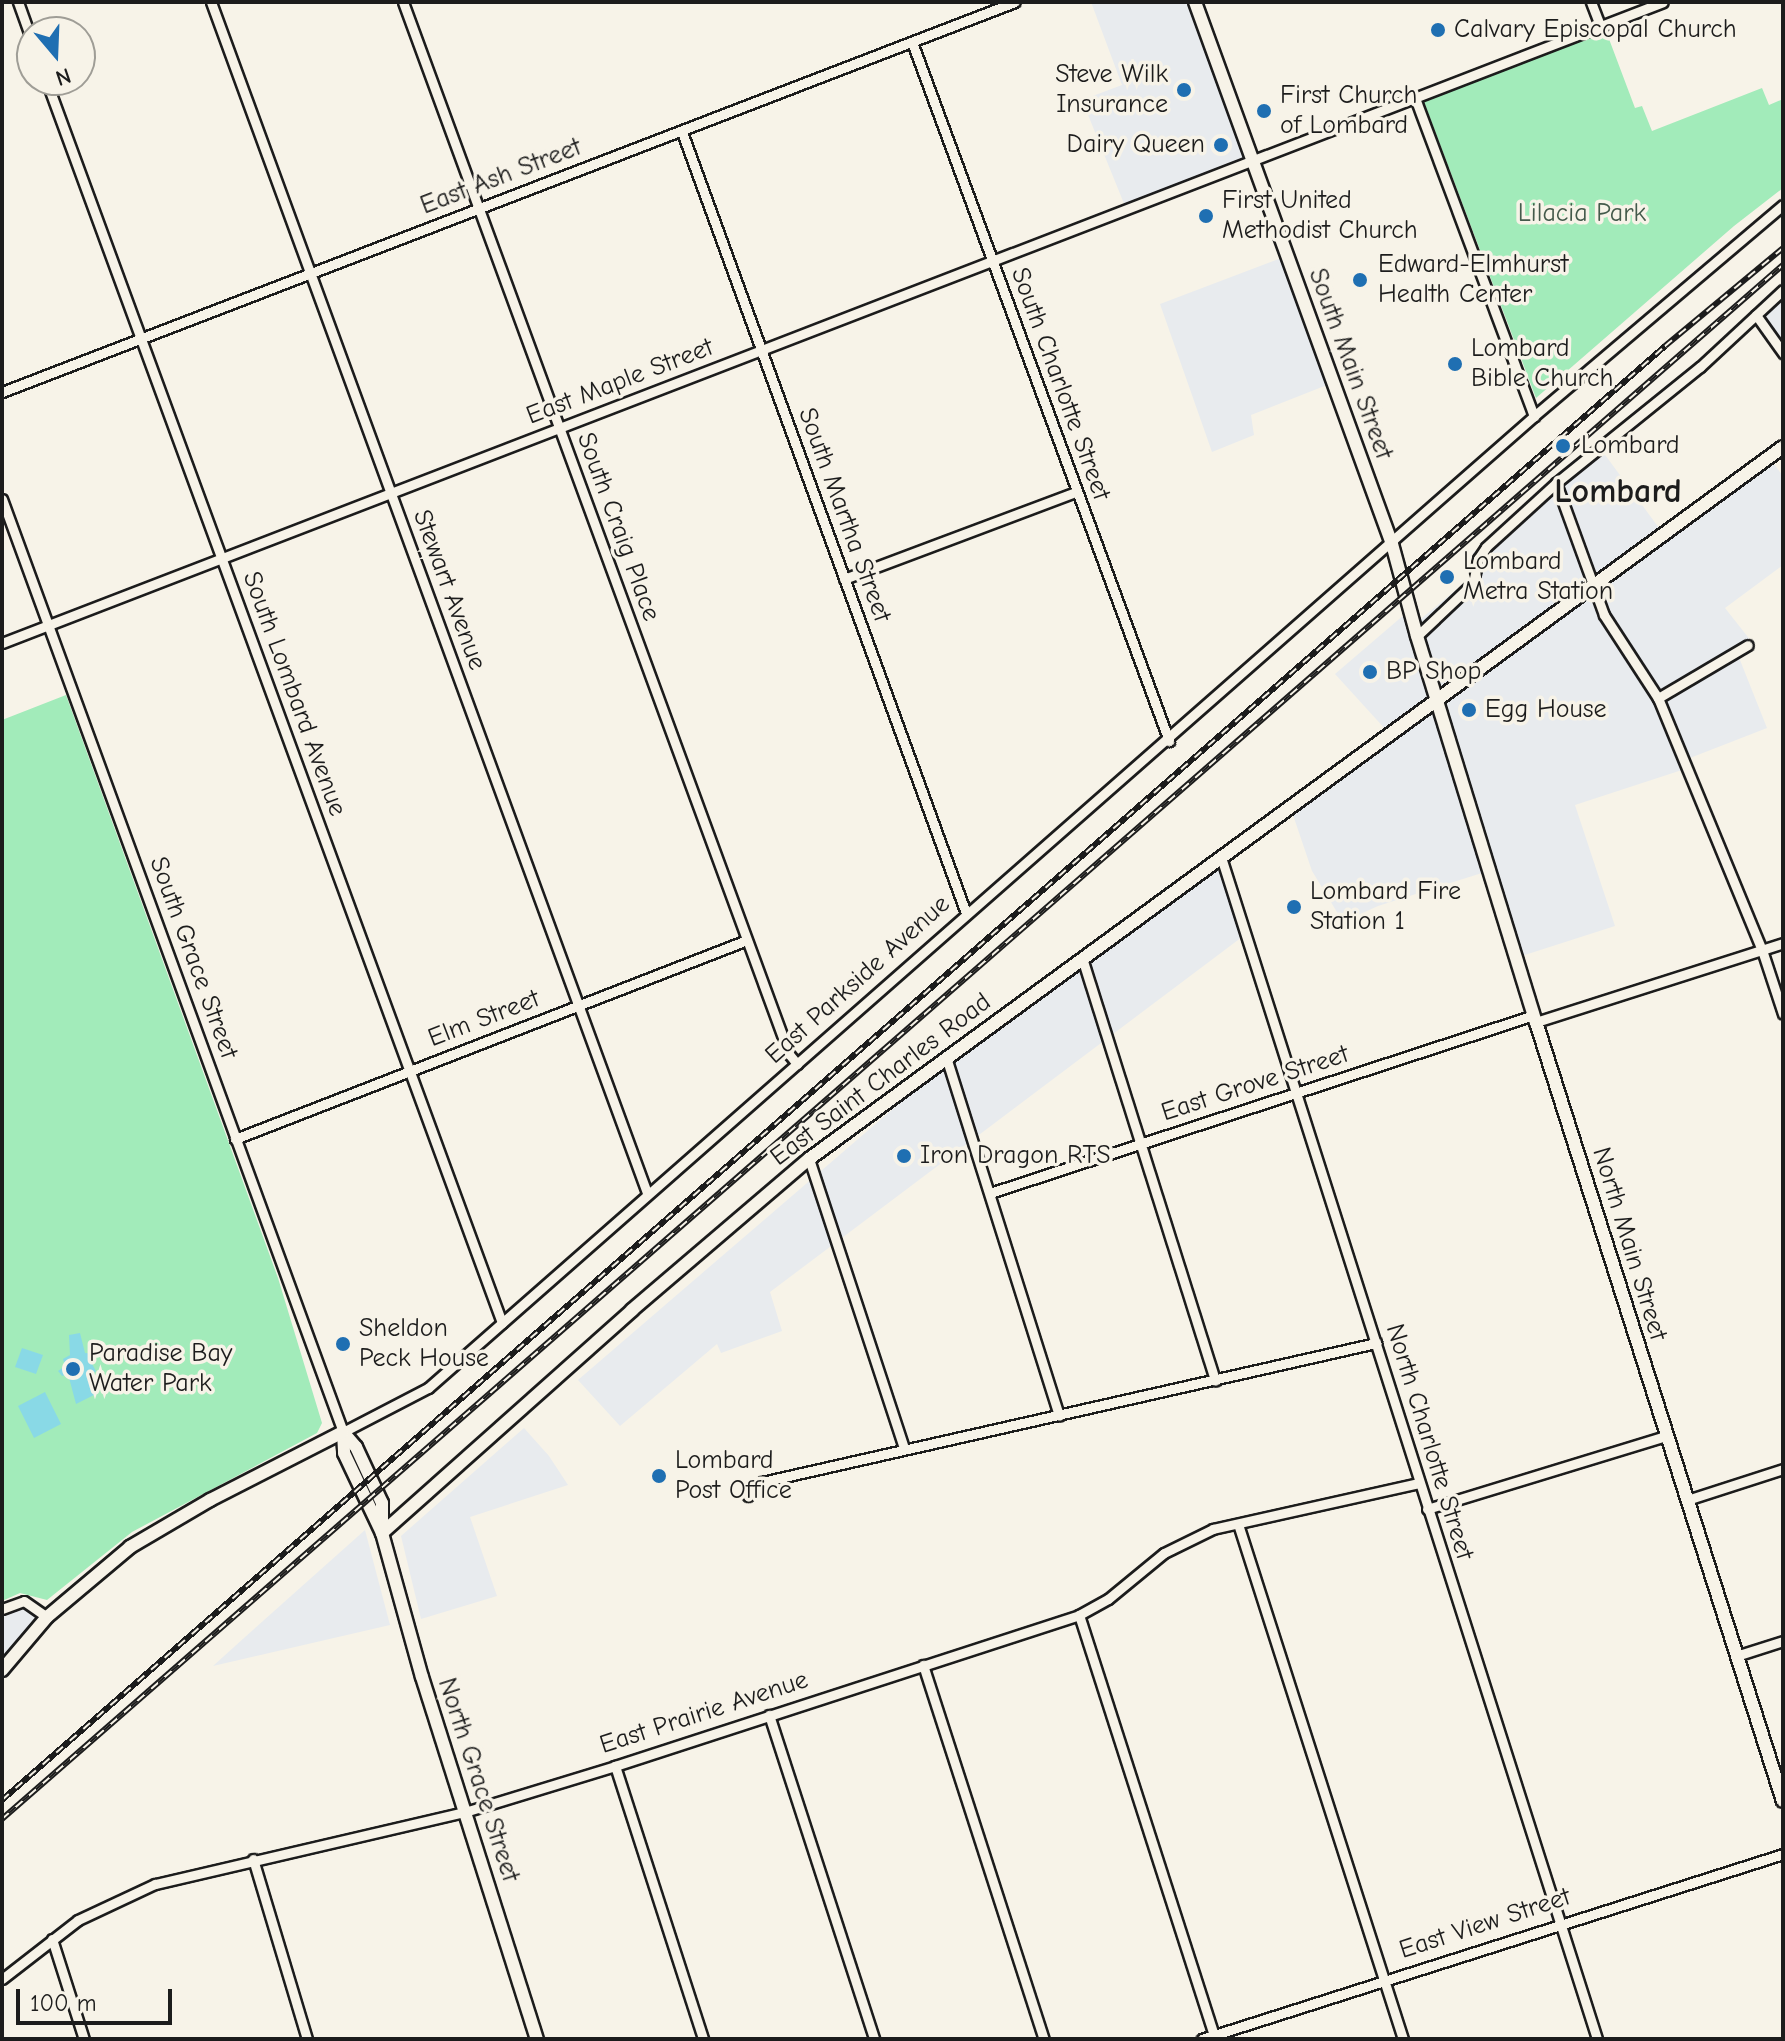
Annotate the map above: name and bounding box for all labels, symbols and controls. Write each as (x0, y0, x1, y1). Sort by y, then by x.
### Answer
place label: Calvary Episcopal Church (1454, 14, 1737, 46)
north arrow (16, 16, 96, 96)
marker: Calvary Episcopal Church (1429, 21, 1447, 39)
place label: Steve Wilk Insurance (1055, 59, 1168, 120)
text: N (52, 62, 74, 91)
place label: First Church of Lombard (1280, 80, 1417, 142)
marker: Steve Wilk Insurance (1175, 81, 1193, 99)
marker: First Church of Lombard (1255, 102, 1273, 120)
place label: Dairy Queen (1067, 129, 1205, 161)
street label: East Ash Street (416, 132, 586, 222)
marker: Dairy Queen (1212, 136, 1230, 154)
place label: First United Methodist Church (1222, 185, 1418, 246)
park label: Lilacia Park (1518, 198, 1646, 230)
marker: First United Methodist Church (1197, 207, 1215, 225)
place label: Edward-Elmhurst Health Center (1378, 249, 1568, 310)
street label: South Charlotte Street (1003, 263, 1117, 505)
street label: South Main Street (1301, 264, 1399, 464)
marker: Edward-Elmhurst Health Center (1349, 269, 1371, 291)
street label: East Maple Street (522, 332, 718, 432)
place label: Lombard Bible Church (1471, 333, 1614, 394)
marker: Lombard Bible Church (1446, 355, 1464, 373)
street label: South Martha Street (791, 404, 897, 626)
street label: South Craig Place (569, 429, 667, 625)
place label: Lombard (1581, 430, 1679, 462)
marker: Lombard (1552, 435, 1574, 457)
district label: Lombard (1554, 472, 1682, 512)
street label: Stewart Avenue (406, 506, 492, 674)
place label: Lombard Metra Station (1463, 546, 1613, 608)
street label: South Lombard Avenue (235, 568, 353, 820)
marker: Lombard Metra Station (1438, 568, 1456, 586)
place label: BP Shop (1386, 656, 1481, 688)
marker: BP Shop (1361, 663, 1379, 681)
place label: Egg House (1485, 694, 1607, 726)
marker: Egg House (1460, 701, 1478, 719)
street label: South Grace Street (142, 853, 244, 1063)
place label: Lombard Fire Station 1 (1310, 876, 1461, 938)
street label: East Parkside Avenue (759, 889, 957, 1071)
marker: Lombard Fire Station 1 (1285, 898, 1303, 916)
street label: Elm Street (424, 984, 544, 1054)
street label: East Saint Charles Road (765, 987, 997, 1173)
street label: East Grove Street (1157, 1039, 1353, 1129)
place label: Iron Dragon RTS (920, 1140, 1111, 1172)
street label: North Main Street (1585, 1144, 1673, 1344)
marker: Iron Dragon RTS (895, 1147, 913, 1165)
place label: Sheldon Peck House (359, 1313, 489, 1374)
street label: North Charlotte Street (1378, 1320, 1480, 1564)
marker: Sheldon Peck House (334, 1335, 352, 1353)
place label: Paradise Bay Water Park (89, 1338, 232, 1400)
marker: Paradise Bay Water Park (64, 1360, 82, 1378)
place label: Lombard Post Office (675, 1445, 792, 1506)
marker: Lombard Post Office (650, 1467, 668, 1485)
street label: East Prairie Avenue (596, 1665, 812, 1761)
street label: North Grace Street (430, 1674, 526, 1886)
street label: East View Street (1395, 1882, 1575, 1966)
scale bar (20, 1973, 176, 2023)
text: 100 m (30, 1989, 97, 2017)

